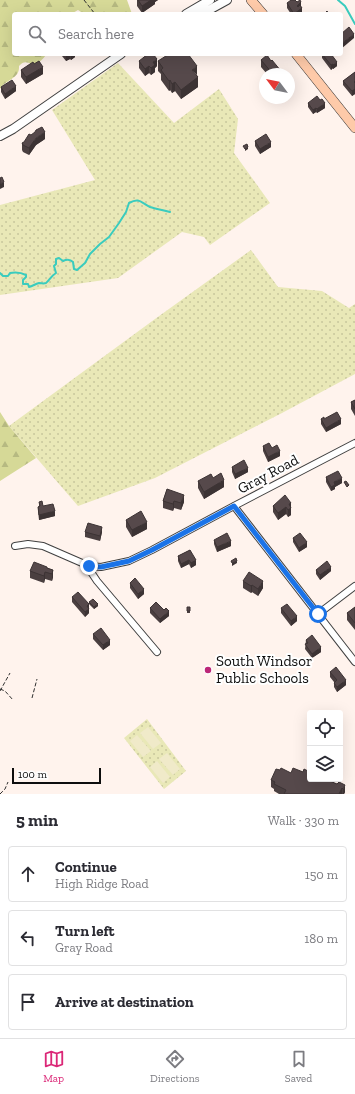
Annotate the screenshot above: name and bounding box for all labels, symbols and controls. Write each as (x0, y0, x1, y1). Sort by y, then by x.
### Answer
search box (12, 12, 343, 56)
icon: search (26, 23, 48, 45)
text: Search here (58, 25, 134, 43)
north arrow (259, 68, 295, 104)
street label: Gray Road (234, 450, 302, 498)
route end (80, 557, 98, 575)
route start (309, 605, 327, 623)
place label: South Windsor Public Schools (216, 652, 312, 687)
marker: South Windsor Public Schools (203, 665, 213, 675)
map controls (307, 710, 343, 782)
button: locate (307, 710, 343, 746)
button: layers (307, 746, 343, 782)
scale bar (12, 766, 101, 785)
text: 100 m (18, 768, 47, 781)
text: 5 min (16, 810, 58, 830)
text: Walk · 330 m (268, 813, 339, 828)
text: Continue (55, 858, 117, 876)
icon: ahead (17, 863, 39, 885)
text: 150 m (305, 867, 338, 882)
text: High Ridge Road (55, 876, 149, 891)
text: Turn left (55, 922, 115, 940)
icon: left (17, 927, 39, 949)
text: 180 m (304, 931, 338, 946)
text: Gray Road (55, 940, 113, 955)
icon: arrive (17, 991, 39, 1013)
text: Arrive at destination (55, 993, 194, 1011)
tab: Map (43, 1048, 65, 1085)
tab: Directions (150, 1048, 200, 1085)
tab: Saved (285, 1048, 312, 1085)

